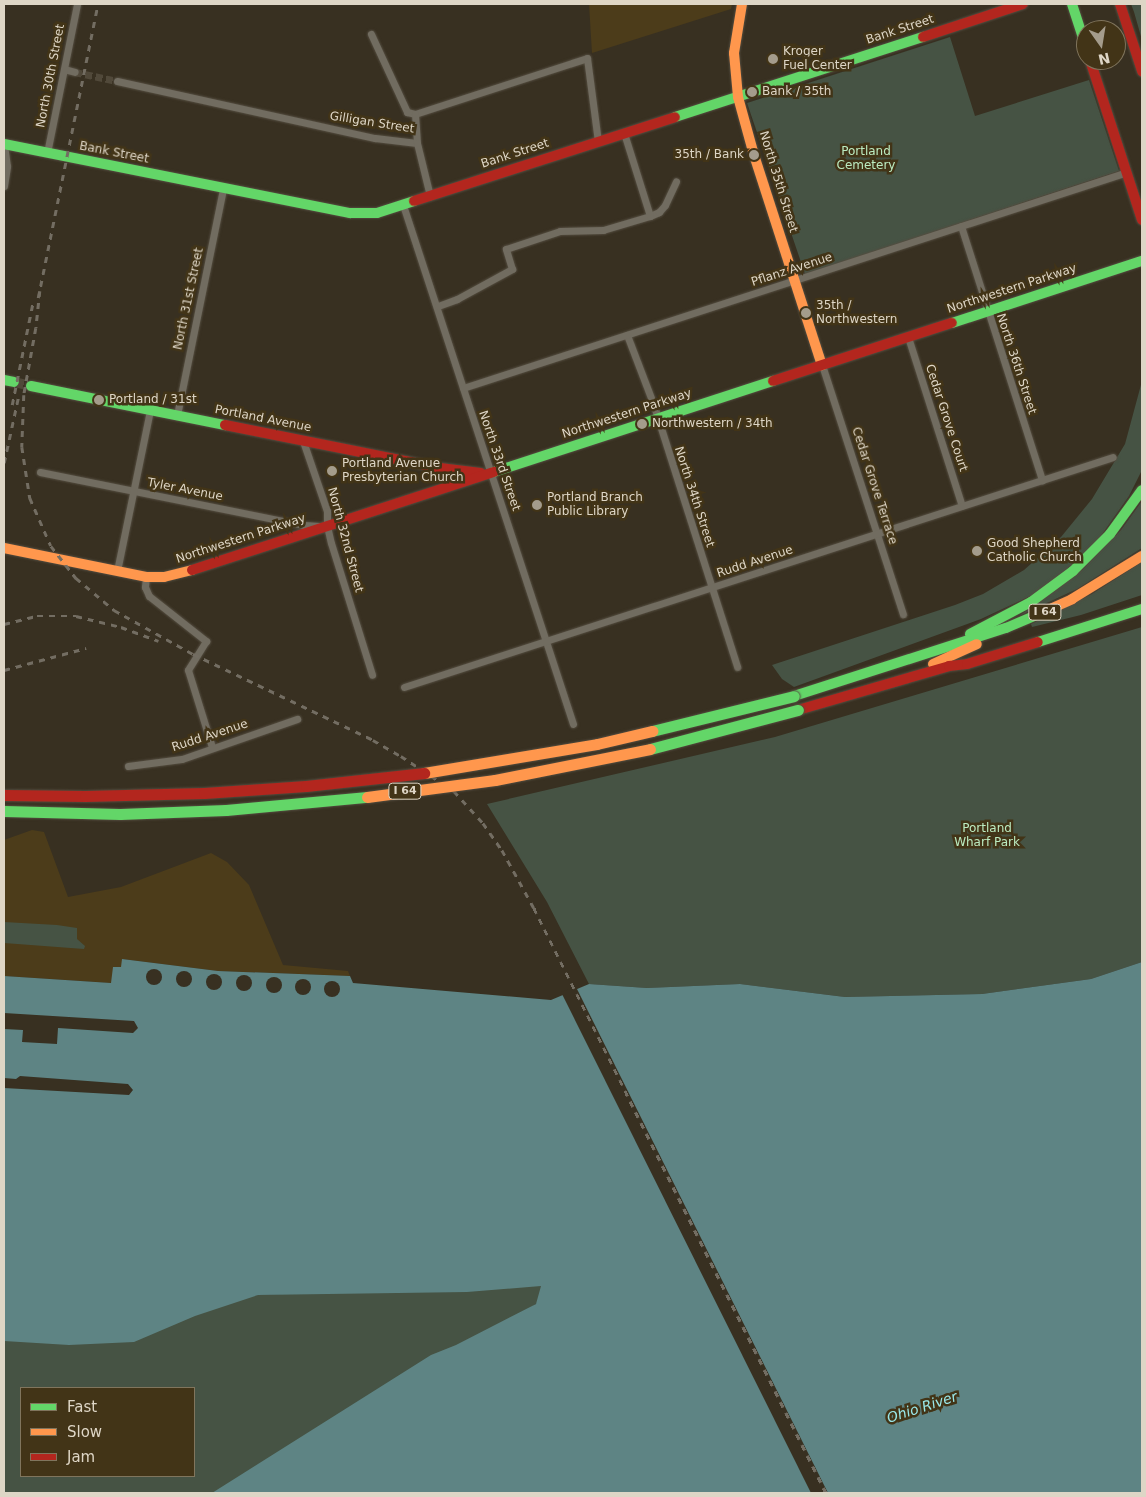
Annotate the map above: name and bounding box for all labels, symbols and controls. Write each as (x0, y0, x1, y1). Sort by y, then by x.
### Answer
street label: Bank Street (864, 12, 936, 48)
north arrow (1076, 20, 1126, 70)
street label: North 30th Street (34, 23, 68, 129)
place label: Kroger Fuel Center (783, 45, 852, 73)
text: N (1097, 50, 1112, 68)
marker: Kroger Fuel Center (767, 53, 779, 65)
place label: Bank / 35th (762, 85, 831, 99)
marker: Bank / 35th (746, 86, 758, 98)
street label: Gilligan Street (329, 109, 415, 137)
street label: North 35th Street (756, 130, 800, 234)
street label: Bank Street (479, 136, 551, 172)
street label: Bank Street (78, 139, 150, 167)
park label: Portland Cemetery (837, 145, 895, 173)
place label: 35th / Bank (675, 148, 744, 162)
marker: 35th / Bank (748, 149, 760, 161)
street label: North 31st Street (171, 247, 207, 351)
street label: Pflanz Avenue (750, 250, 834, 290)
street label: Northwestern Parkway (945, 261, 1079, 317)
place label: 35th / Northwestern (816, 299, 897, 327)
marker: 35th / Northwestern (800, 307, 812, 319)
street label: North 36th Street (993, 312, 1039, 416)
street label: Cedar Grove Court (922, 362, 970, 474)
street label: Northwestern Parkway (560, 386, 694, 442)
place label: Portland / 31st (109, 393, 197, 407)
marker: Portland / 31st (93, 394, 105, 406)
street label: Portland Avenue (213, 403, 313, 435)
street label: North 33rd Street (475, 409, 523, 513)
place label: Northwestern / 34th (652, 417, 773, 431)
marker: Northwestern / 34th (636, 418, 648, 430)
street label: Cedar Grove Terrace (848, 425, 900, 547)
street label: North 34th Street (671, 445, 717, 549)
place label: Portland Avenue Presbyterian Church (342, 457, 464, 485)
marker: Portland Avenue Presbyterian Church (326, 465, 338, 477)
street label: Tyler Avenue (146, 476, 224, 504)
street label: North 32nd Street (324, 486, 366, 594)
place label: Portland Branch Public Library (547, 491, 643, 519)
marker: Portland Branch Public Library (531, 499, 543, 511)
street label: Northwestern Parkway (174, 511, 308, 567)
place label: Good Shepherd Catholic Church (987, 537, 1082, 565)
street label: Rudd Avenue (715, 543, 795, 581)
marker: Good Shepherd Catholic Church (971, 545, 983, 557)
road number: I 64 (1028, 604, 1062, 620)
street label: Rudd Avenue (170, 717, 250, 755)
road number: I 64 (388, 782, 422, 799)
park label: Portland Wharf Park (954, 822, 1020, 850)
legend (20, 1387, 195, 1477)
water label: Ohio River (885, 1388, 959, 1426)
text: Fast (67, 1398, 97, 1416)
text: Slow (67, 1423, 102, 1441)
text: Jam (67, 1448, 95, 1466)

